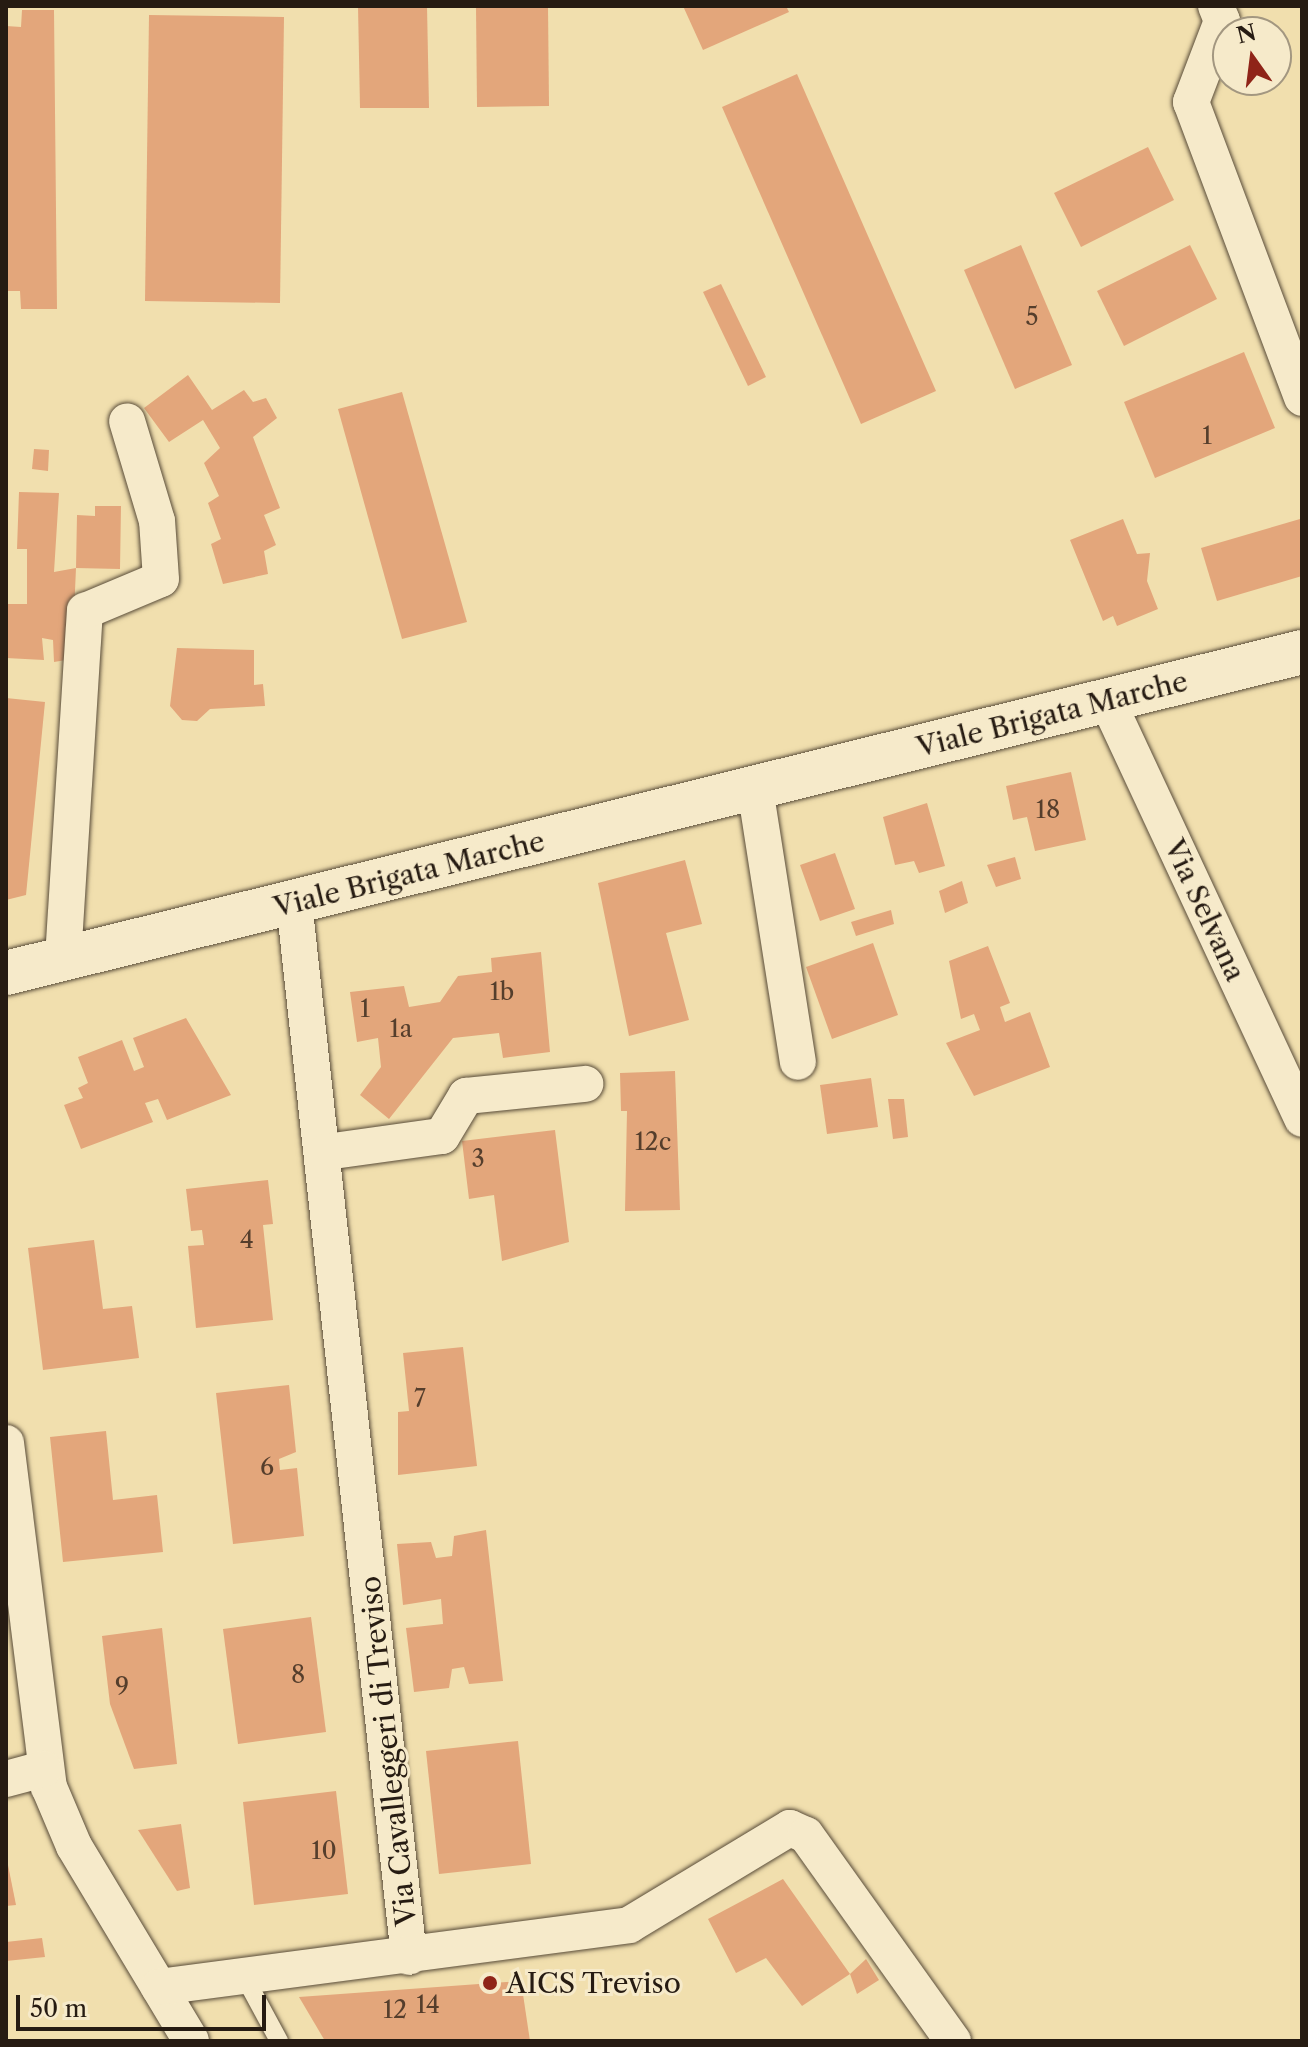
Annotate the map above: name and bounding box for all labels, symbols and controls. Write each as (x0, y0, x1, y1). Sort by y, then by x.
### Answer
north arrow (1212, 16, 1292, 96)
text: N (1234, 19, 1259, 50)
house number: 5 (1025, 303, 1039, 331)
house number: 1 (1202, 422, 1212, 450)
street label: Viale Brigata Marche (913, 664, 1191, 764)
house number: 18 (1036, 796, 1060, 824)
street label: Viale Brigata Marche (270, 824, 548, 924)
street label: Via Selvana (1157, 834, 1253, 986)
house number: 1b (490, 978, 514, 1006)
house number: 1 (360, 995, 370, 1023)
house number: 1a (390, 1015, 412, 1043)
house number: 12c (635, 1128, 671, 1156)
house number: 3 (471, 1145, 485, 1173)
house number: 4 (240, 1226, 254, 1254)
house number: 7 (414, 1385, 426, 1413)
house number: 6 (260, 1453, 274, 1481)
street label: Via Cavalleggeri di Treviso (353, 1574, 423, 1928)
house number: 8 (291, 1661, 305, 1689)
house number: 9 (115, 1673, 129, 1701)
house number: 10 (311, 1837, 337, 1865)
place label: AICS Treviso (506, 1966, 682, 2000)
marker: AICS Treviso (481, 1974, 499, 1992)
scale bar (20, 1979, 270, 2029)
house number: 14 (416, 1991, 440, 2019)
text: 50 m (30, 1994, 87, 2023)
house number: 12 (383, 1996, 407, 2024)

